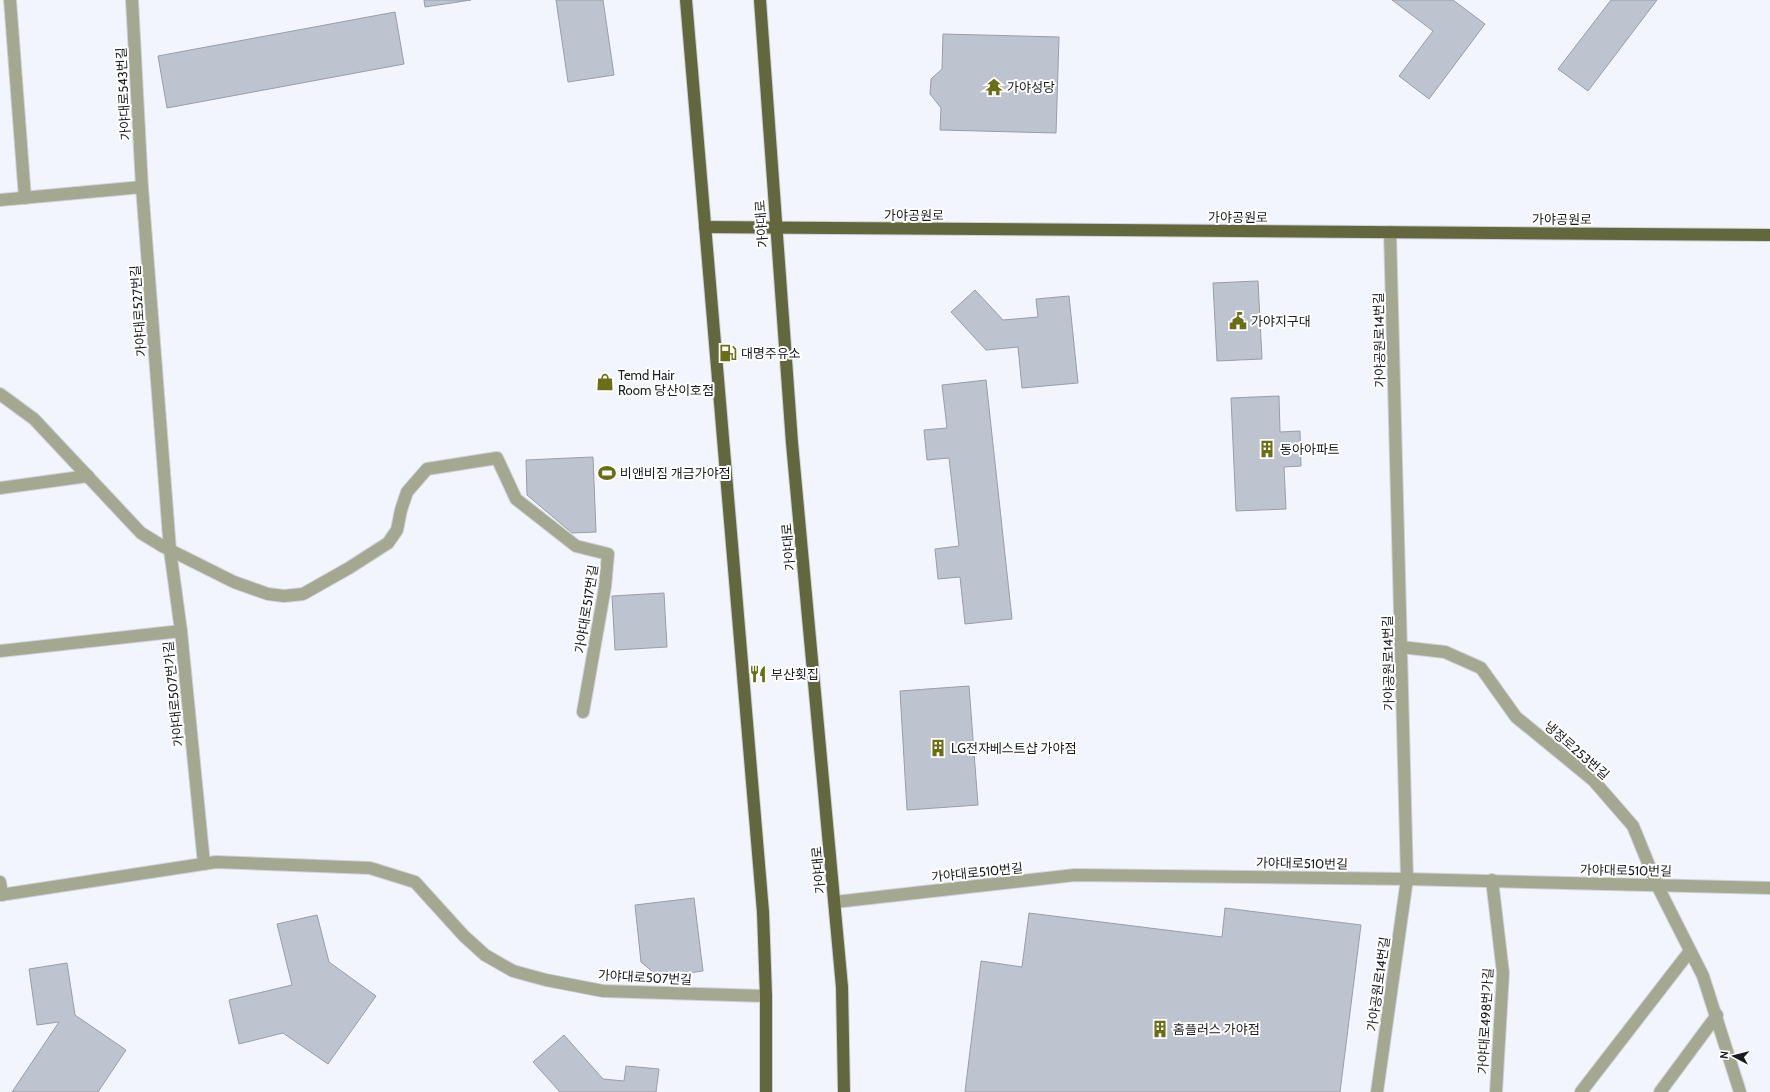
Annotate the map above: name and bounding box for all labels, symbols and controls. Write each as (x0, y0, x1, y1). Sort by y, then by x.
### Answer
street label: 가야대로543번길 (113, 47, 133, 141)
temple icon: 가야성당 (984, 77, 1004, 97)
place label: 가야성당 (1007, 79, 1055, 95)
street label: 가야대로 (751, 200, 771, 248)
street label: 가야공원로 (884, 207, 944, 223)
street label: 가야공원로 (1208, 209, 1268, 225)
street label: 가야공원로 (1532, 211, 1592, 227)
street label: 가야대로527번길 (127, 264, 149, 358)
street label: 가야공원로14번길 (1370, 292, 1388, 388)
public building icon: 가야지구대 (1228, 311, 1248, 331)
place label: 가야지구대 (1251, 313, 1311, 329)
fuel station icon: 대명주유소 (718, 343, 738, 363)
place label: 대명주유소 (741, 345, 801, 361)
place label: Temd Hair Room 당산이호점 (618, 367, 714, 398)
shop icon: Temd Hair Room 당산이호점 (595, 372, 615, 392)
building icon: 동아아파트 (1257, 439, 1277, 459)
place label: 동아아파트 (1280, 441, 1340, 457)
sports icon: 비앤비짐 개금가야점 (597, 463, 617, 483)
place label: 비앤비짐 개금가야점 (620, 465, 731, 481)
street label: 가야대로 (778, 522, 798, 572)
street label: 가야대로517번길 (571, 564, 601, 654)
street label: 가야공원로14번길 (1379, 615, 1397, 711)
street label: 가야대로507번가길 (159, 640, 187, 748)
restaurant icon: 부산횟집 (748, 664, 768, 684)
place label: 부산횟집 (771, 666, 819, 682)
street label: 냉정로253번길 (1541, 717, 1613, 783)
building icon: LG전자베스트샵 가야점 (928, 738, 948, 758)
place label: LG전자베스트샵 가야점 (951, 740, 1077, 756)
street label: 가야대로 (808, 845, 828, 895)
street label: 가야대로510번길 (1256, 854, 1348, 872)
street label: 가야대로510번길 (930, 859, 1024, 885)
street label: 가야대로510번길 (1580, 861, 1672, 879)
street label: 가야공원로14번길 (1363, 936, 1393, 1032)
street label: 가야대로507번길 (598, 967, 692, 987)
street label: 가야대로498번가길 (1474, 967, 1496, 1075)
building icon: 홈플러스 가야점 (1150, 1019, 1170, 1039)
place label: 홈플러스 가야점 (1173, 1021, 1260, 1037)
north arrow (1714, 1036, 1754, 1076)
text: N (1717, 1050, 1731, 1059)

